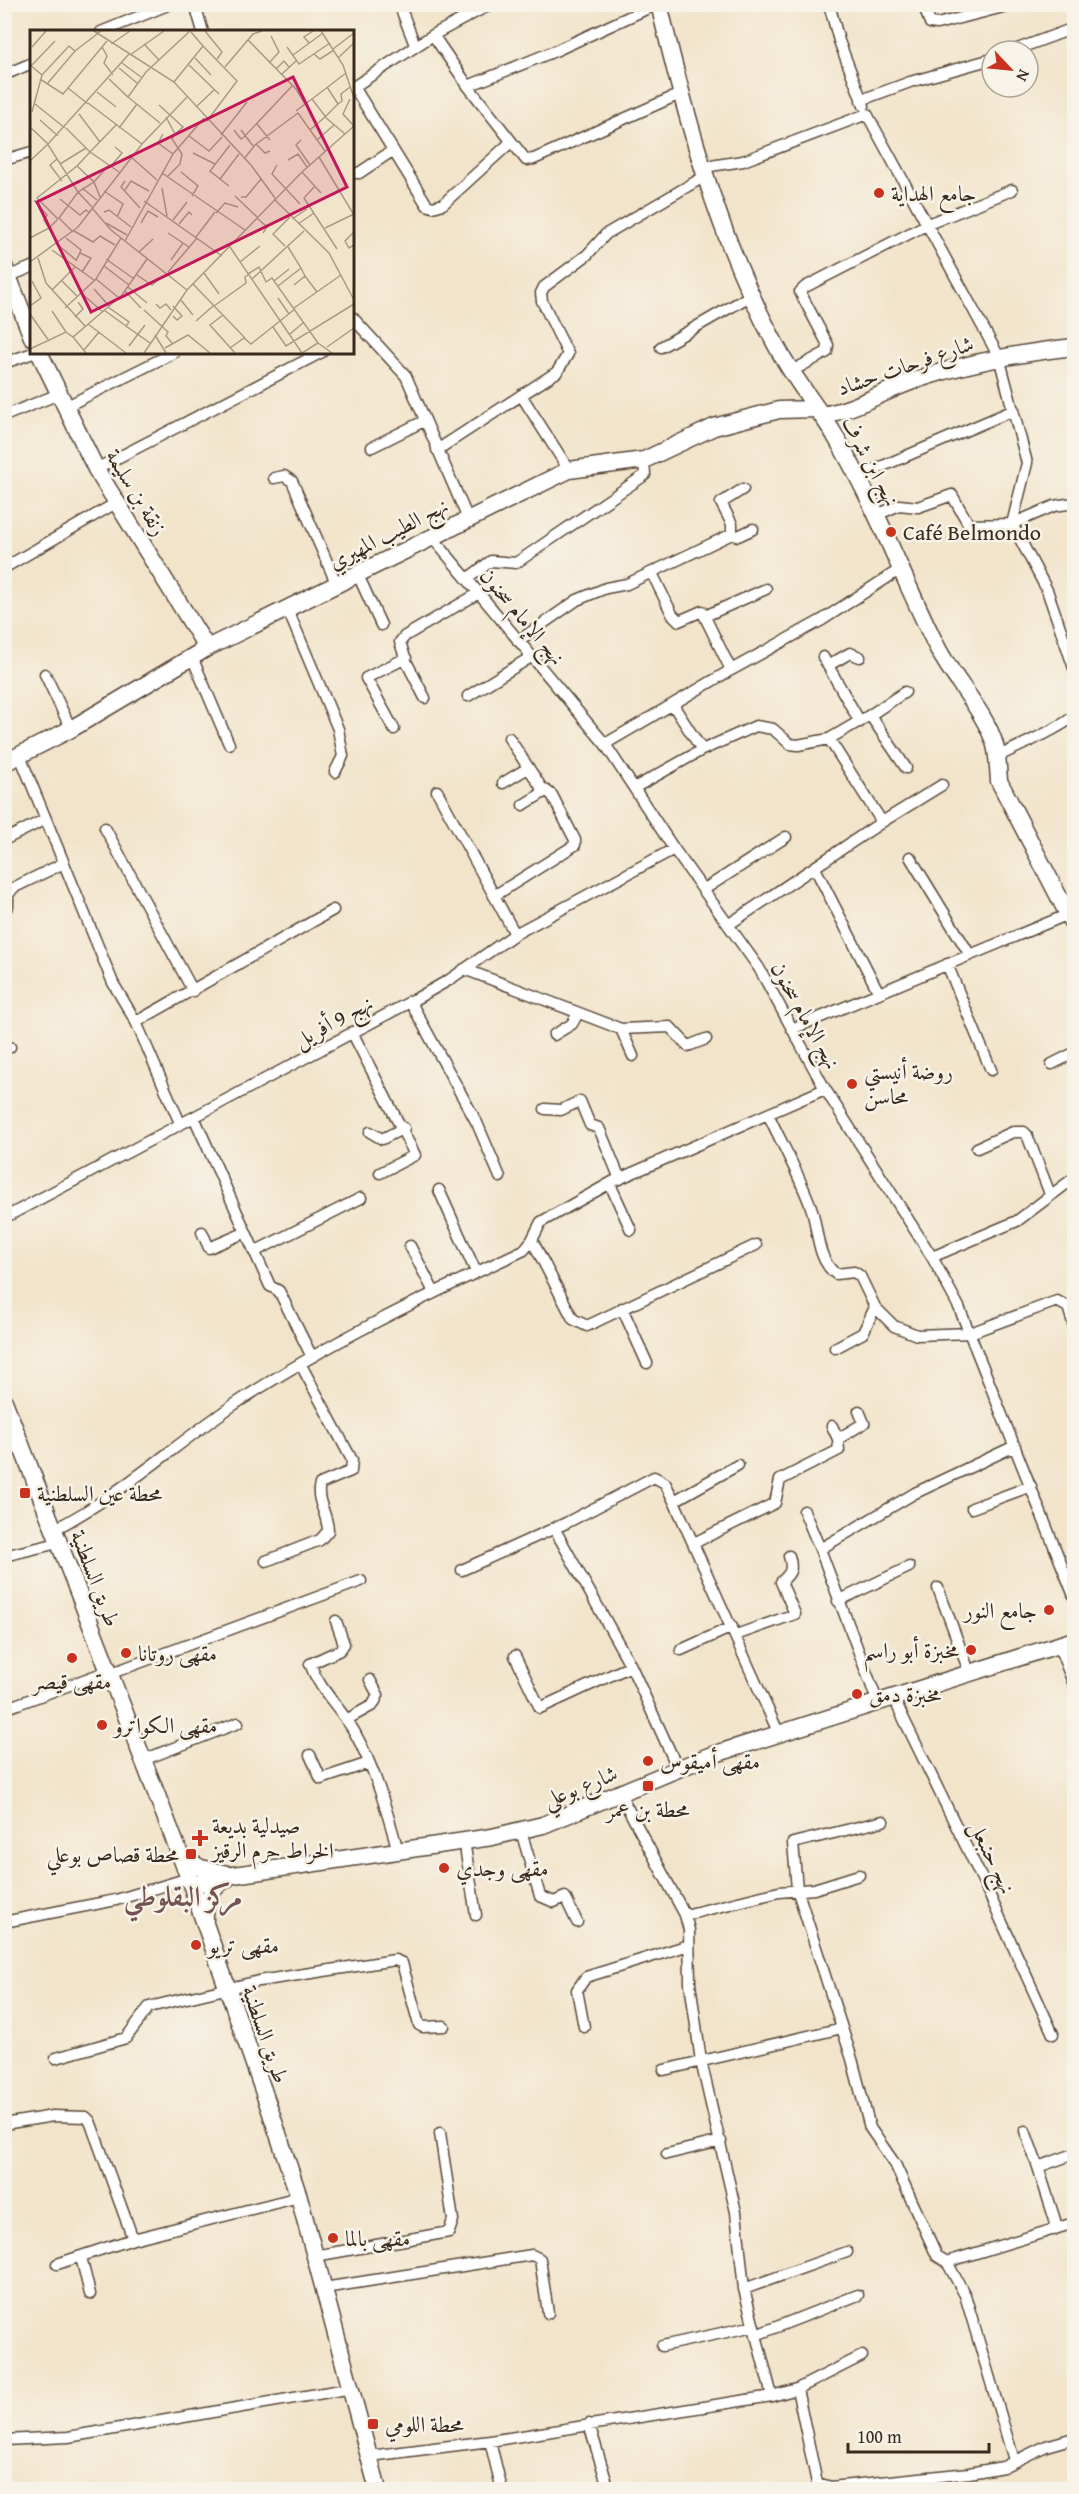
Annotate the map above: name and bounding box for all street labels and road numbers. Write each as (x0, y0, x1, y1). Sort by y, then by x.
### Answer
street label: شارع فرحات حشاد (832, 327, 979, 406)
street label: نهج ابن شرف (830, 410, 908, 514)
street label: زنقة بن سليمة (98, 442, 176, 542)
street label: نهج الطيب المهيري (322, 489, 455, 581)
street label: نهج الإمام سحنون (469, 560, 573, 674)
street label: نهج الإمام سحنون (760, 955, 849, 1077)
street label: نهج 9 أفريل (287, 987, 380, 1059)
street label: طريق السلطنية (63, 1525, 129, 1631)
street label: شارع بوعلي (538, 1757, 624, 1821)
street label: نهج حنبعل (958, 1815, 1024, 1901)
street label: طريق السلطنية (234, 1981, 298, 2087)

